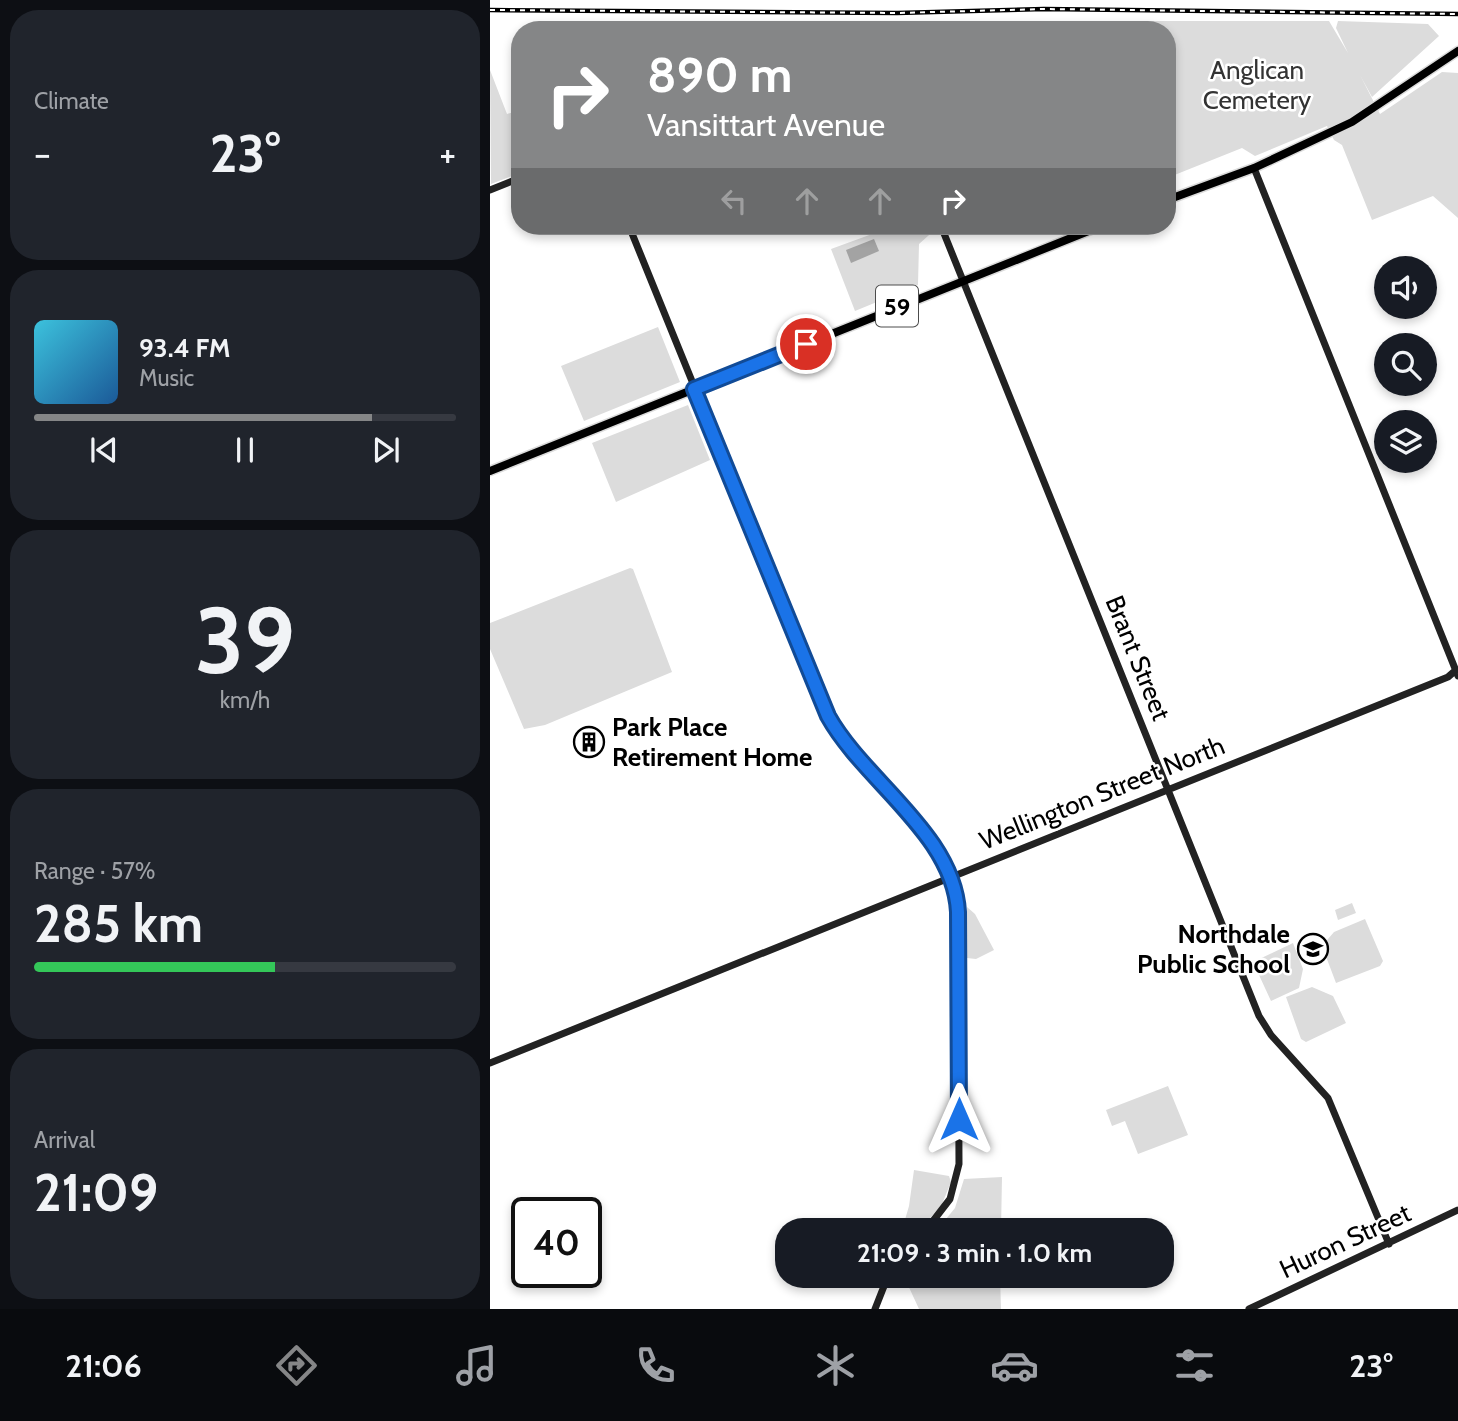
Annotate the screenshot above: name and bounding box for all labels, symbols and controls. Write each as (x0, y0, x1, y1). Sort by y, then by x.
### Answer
text: 890 m (647, 45, 792, 104)
icon: right (532, 49, 623, 140)
park label: Anglican Cemetery (1203, 54, 1311, 116)
text: Climate (34, 87, 109, 115)
text: Vansittart Avenue (647, 105, 885, 144)
text: 23° (210, 122, 280, 185)
text: − (34, 130, 51, 177)
text: + (439, 130, 456, 177)
icon: left (715, 182, 753, 220)
icon: ahead (788, 182, 826, 220)
icon: ahead (861, 182, 899, 220)
icon: right (934, 182, 972, 220)
map controls (1374, 256, 1437, 473)
button: sound (1374, 256, 1437, 319)
road number: 59 (876, 286, 918, 326)
pin (776, 314, 836, 374)
icon: arrive (787, 325, 825, 363)
text: 93.4 FM (139, 332, 230, 364)
button: search (1374, 333, 1437, 396)
text: Music (139, 364, 194, 392)
button: layers (1374, 410, 1437, 473)
icon: previous (85, 431, 123, 469)
icon: pause (226, 431, 264, 469)
icon: next (367, 431, 405, 469)
text: 39 (195, 585, 295, 696)
street label: Brant Street (1099, 591, 1178, 725)
text: km/h (220, 686, 270, 714)
place label: Park Place Retirement Home (612, 711, 813, 773)
building icon: Park Place Retirement Home (572, 725, 606, 759)
street label: Wellington Street North (975, 729, 1229, 857)
text: Range · 57% (34, 857, 155, 885)
text: 285 km (34, 892, 203, 955)
place label: Northdale Public School (1137, 918, 1290, 980)
school or university icon: Northdale Public School (1296, 932, 1330, 966)
position arrow (922, 1082, 996, 1156)
text: Arrival (34, 1126, 95, 1154)
text: 21:09 (34, 1161, 158, 1224)
speed limit sign: 40 (511, 1197, 602, 1288)
street label: Huron Street (1274, 1197, 1416, 1285)
text: 21:09 · 3 min · 1.0 km (857, 1237, 1092, 1269)
icon: directions (272, 1341, 321, 1390)
icon: music (452, 1341, 501, 1390)
icon: phone (631, 1341, 680, 1390)
icon: climate (811, 1341, 860, 1390)
icon: car (990, 1341, 1039, 1390)
icon: filters (1170, 1341, 1219, 1390)
text: 21:06 (65, 1346, 142, 1385)
text: 23° (1349, 1346, 1393, 1385)

